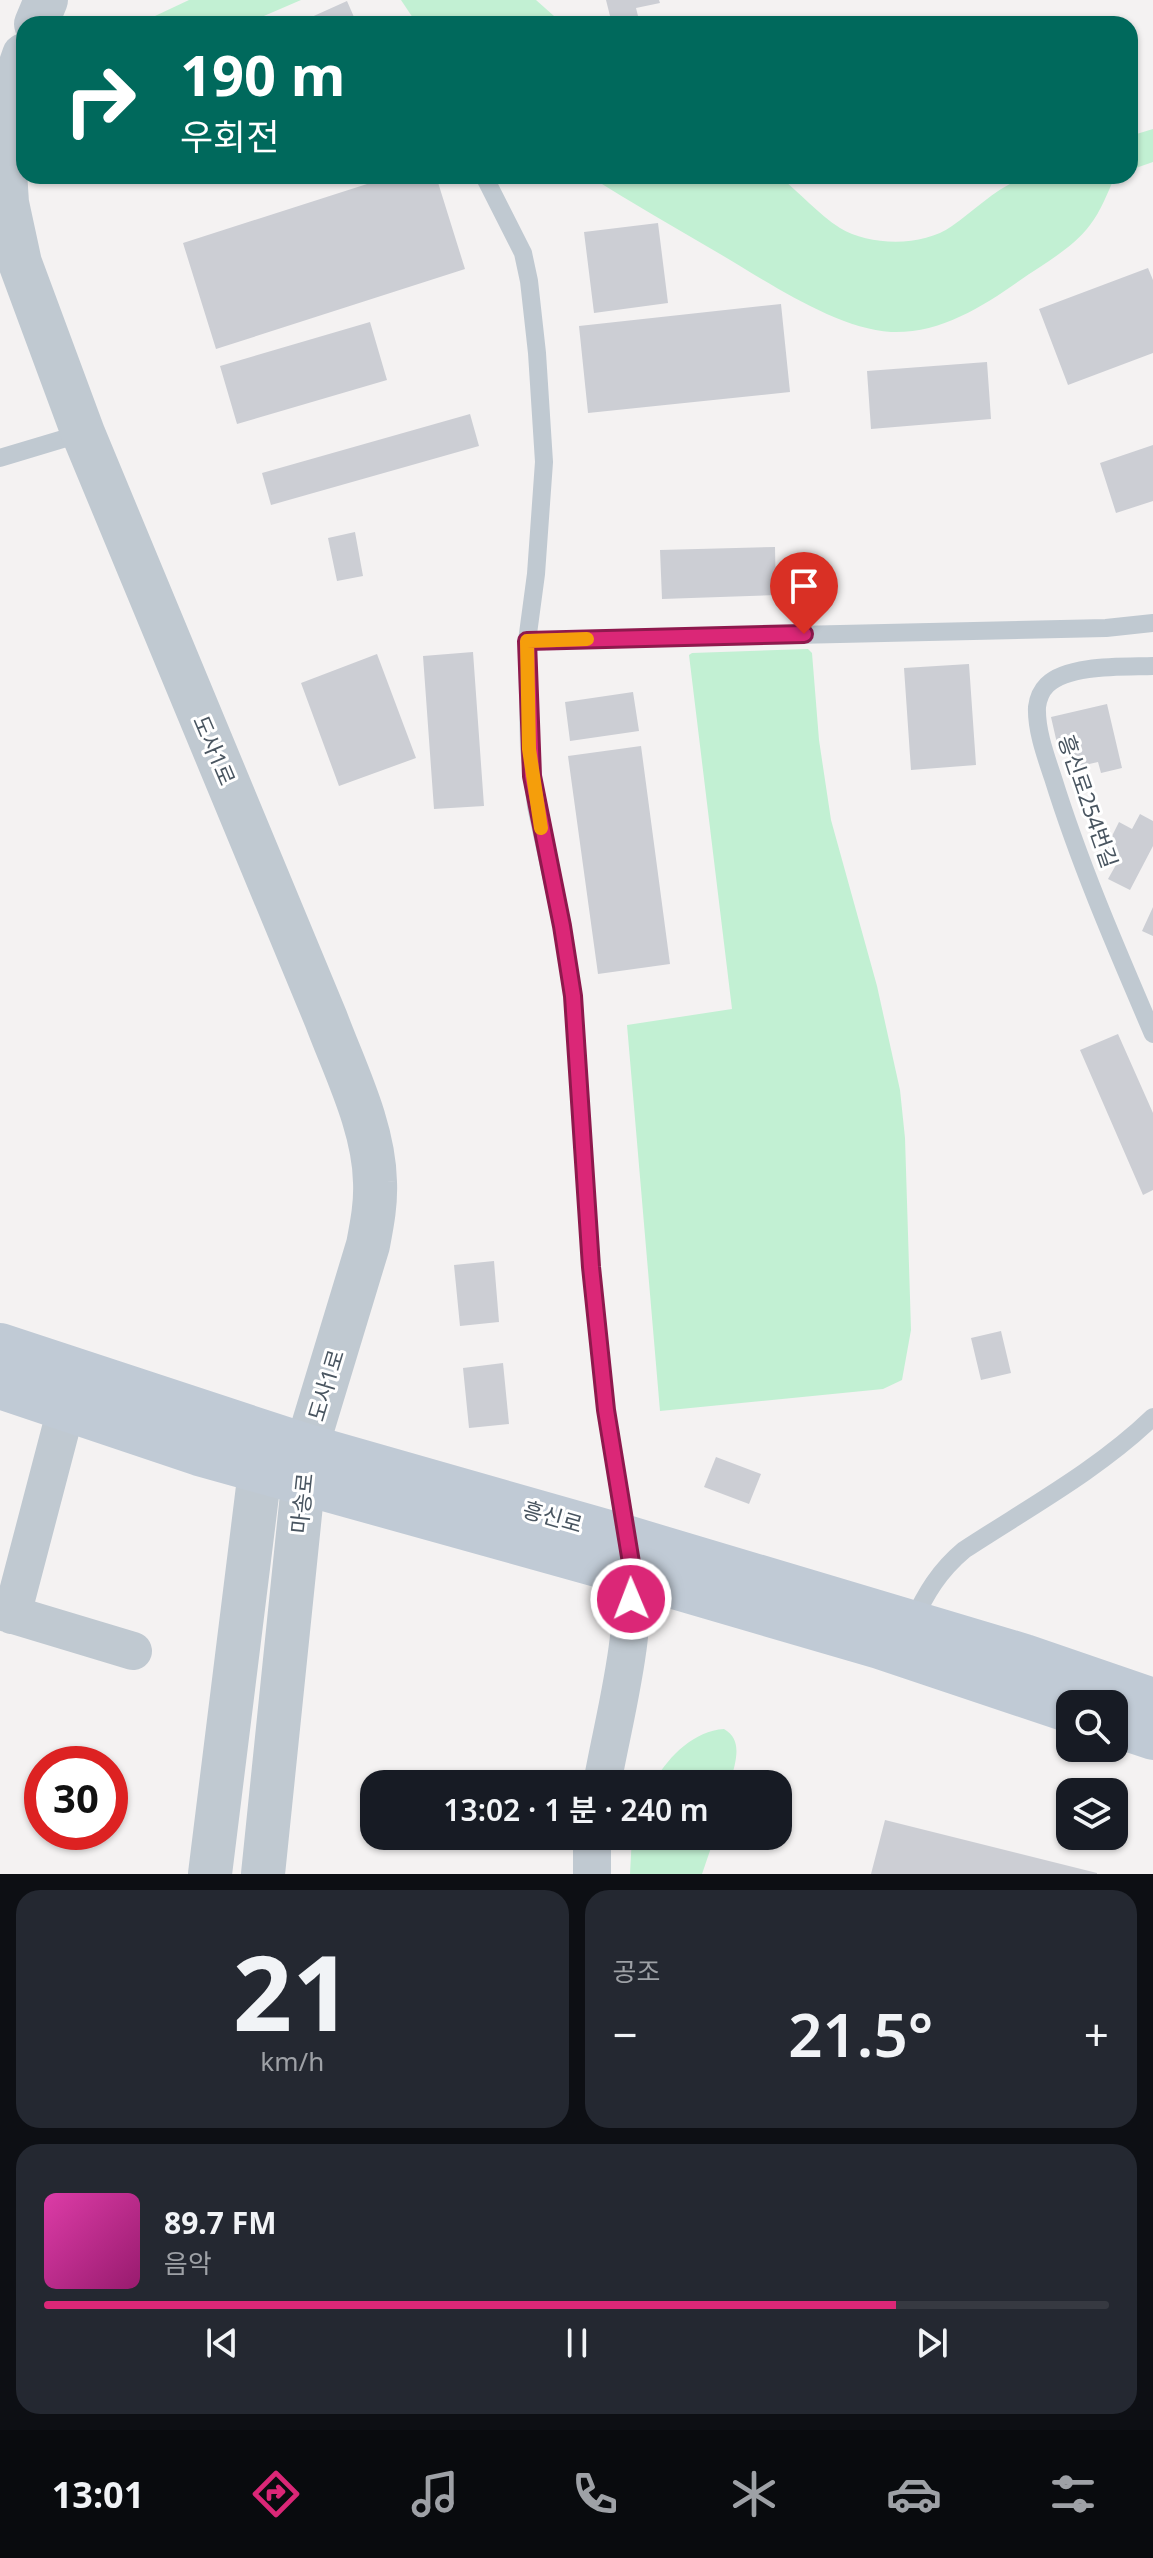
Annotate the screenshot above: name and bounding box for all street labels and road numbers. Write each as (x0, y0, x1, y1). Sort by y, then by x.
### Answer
street label: 도사1로 (187, 710, 243, 790)
street label: 흥신로254번길 (1052, 730, 1126, 872)
street label: 도사1로 (300, 1346, 350, 1424)
street label: 마송로 (283, 1471, 319, 1535)
street label: 흥신로 (520, 1493, 586, 1539)

